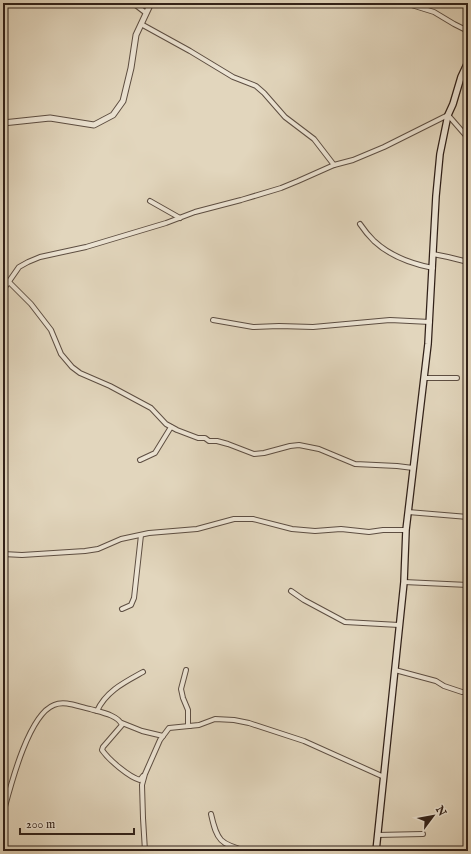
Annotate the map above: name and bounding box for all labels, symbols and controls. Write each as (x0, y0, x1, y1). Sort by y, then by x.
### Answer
north arrow (413, 796, 453, 836)
text: N (432, 803, 449, 819)
scale bar (20, 810, 134, 836)
text: 200 m (26, 817, 55, 832)

